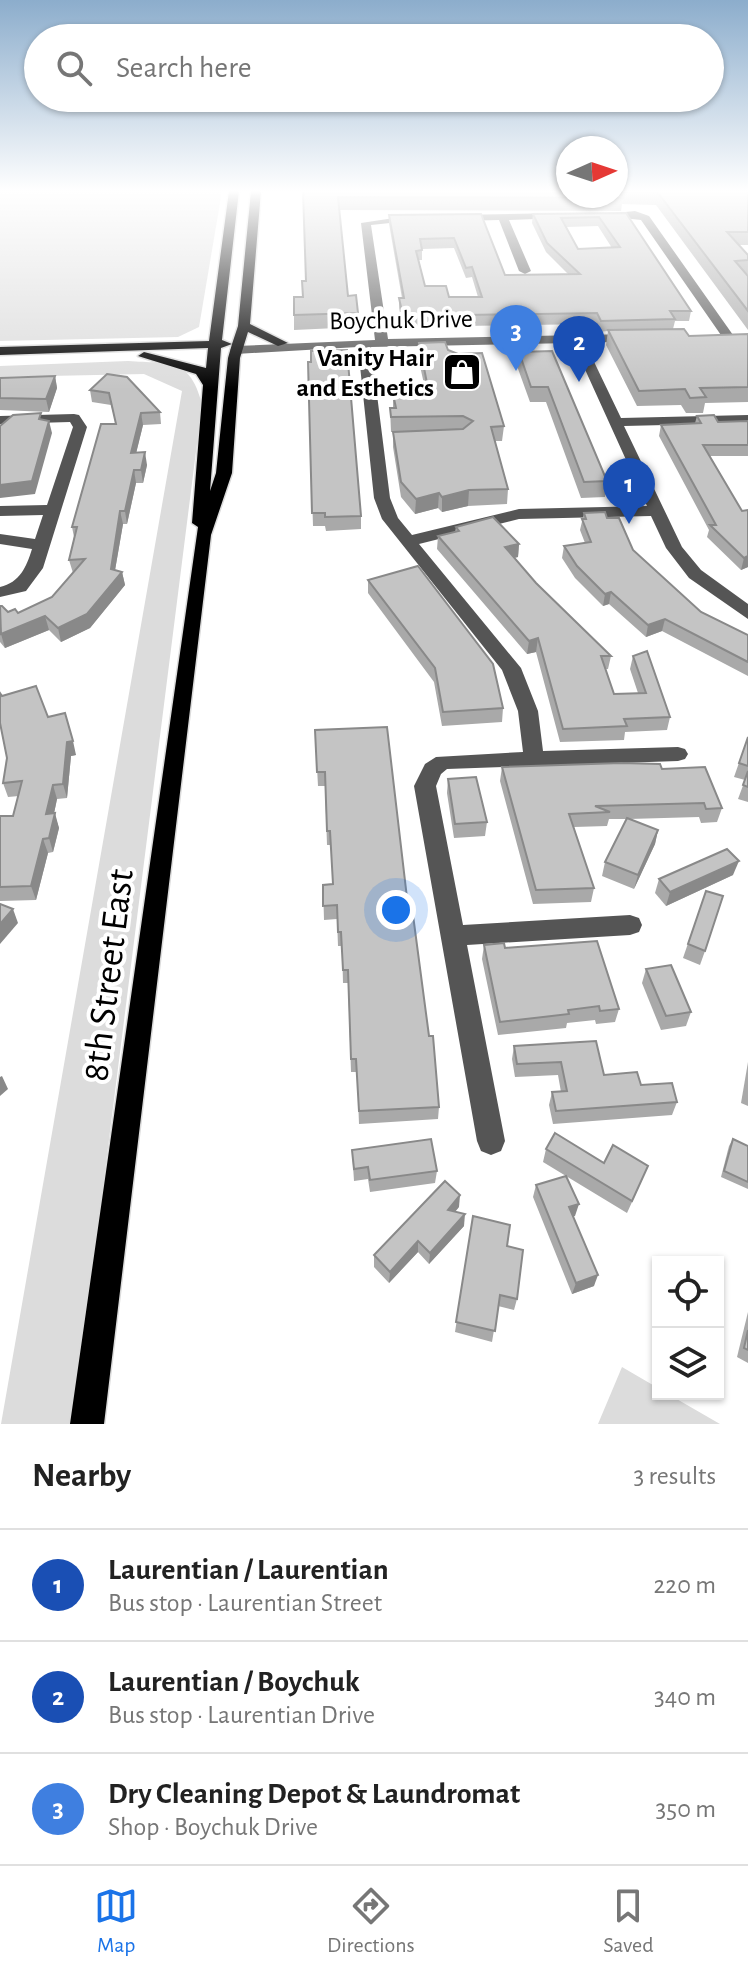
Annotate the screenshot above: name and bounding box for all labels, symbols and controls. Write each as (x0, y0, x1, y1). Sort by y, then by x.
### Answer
search box (24, 24, 724, 112)
icon: search (52, 46, 96, 90)
text: Search here (116, 53, 252, 83)
north arrow (556, 136, 628, 208)
pin: 3 (490, 305, 542, 371)
street label: Boychuk Drive (329, 306, 473, 334)
pin: 2 (553, 316, 605, 382)
place label: Vanity Hair and Esthetics (297, 345, 434, 401)
shop icon: Vanity Hair and Esthetics (441, 351, 483, 393)
pin: 1 (603, 458, 655, 524)
street label: 8th Street East (77, 867, 141, 1083)
your location (376, 890, 416, 930)
map controls (652, 1256, 724, 1400)
button: locate (652, 1256, 724, 1328)
button: layers (652, 1328, 724, 1400)
text: Nearby (32, 1459, 131, 1493)
text: 3 results (633, 1463, 716, 1489)
text: Laurentian / Laurentian (108, 1555, 389, 1585)
text: 1 (53, 1572, 63, 1598)
text: 220 m (654, 1572, 716, 1598)
text: Bus stop · Laurentian Street (108, 1590, 382, 1616)
text: Laurentian / Boychuk (108, 1667, 360, 1697)
text: 2 (52, 1684, 64, 1710)
text: 340 m (654, 1684, 716, 1710)
text: Bus stop · Laurentian Drive (108, 1702, 375, 1728)
text: Dry Cleaning Depot & Laundromat (108, 1779, 520, 1809)
text: 3 (52, 1796, 64, 1822)
text: 350 m (656, 1796, 716, 1822)
text: Shop · Boychuk Drive (108, 1814, 318, 1840)
tab: Map (94, 1884, 138, 1958)
tab: Directions (327, 1884, 415, 1958)
tab: Saved (603, 1884, 654, 1958)

